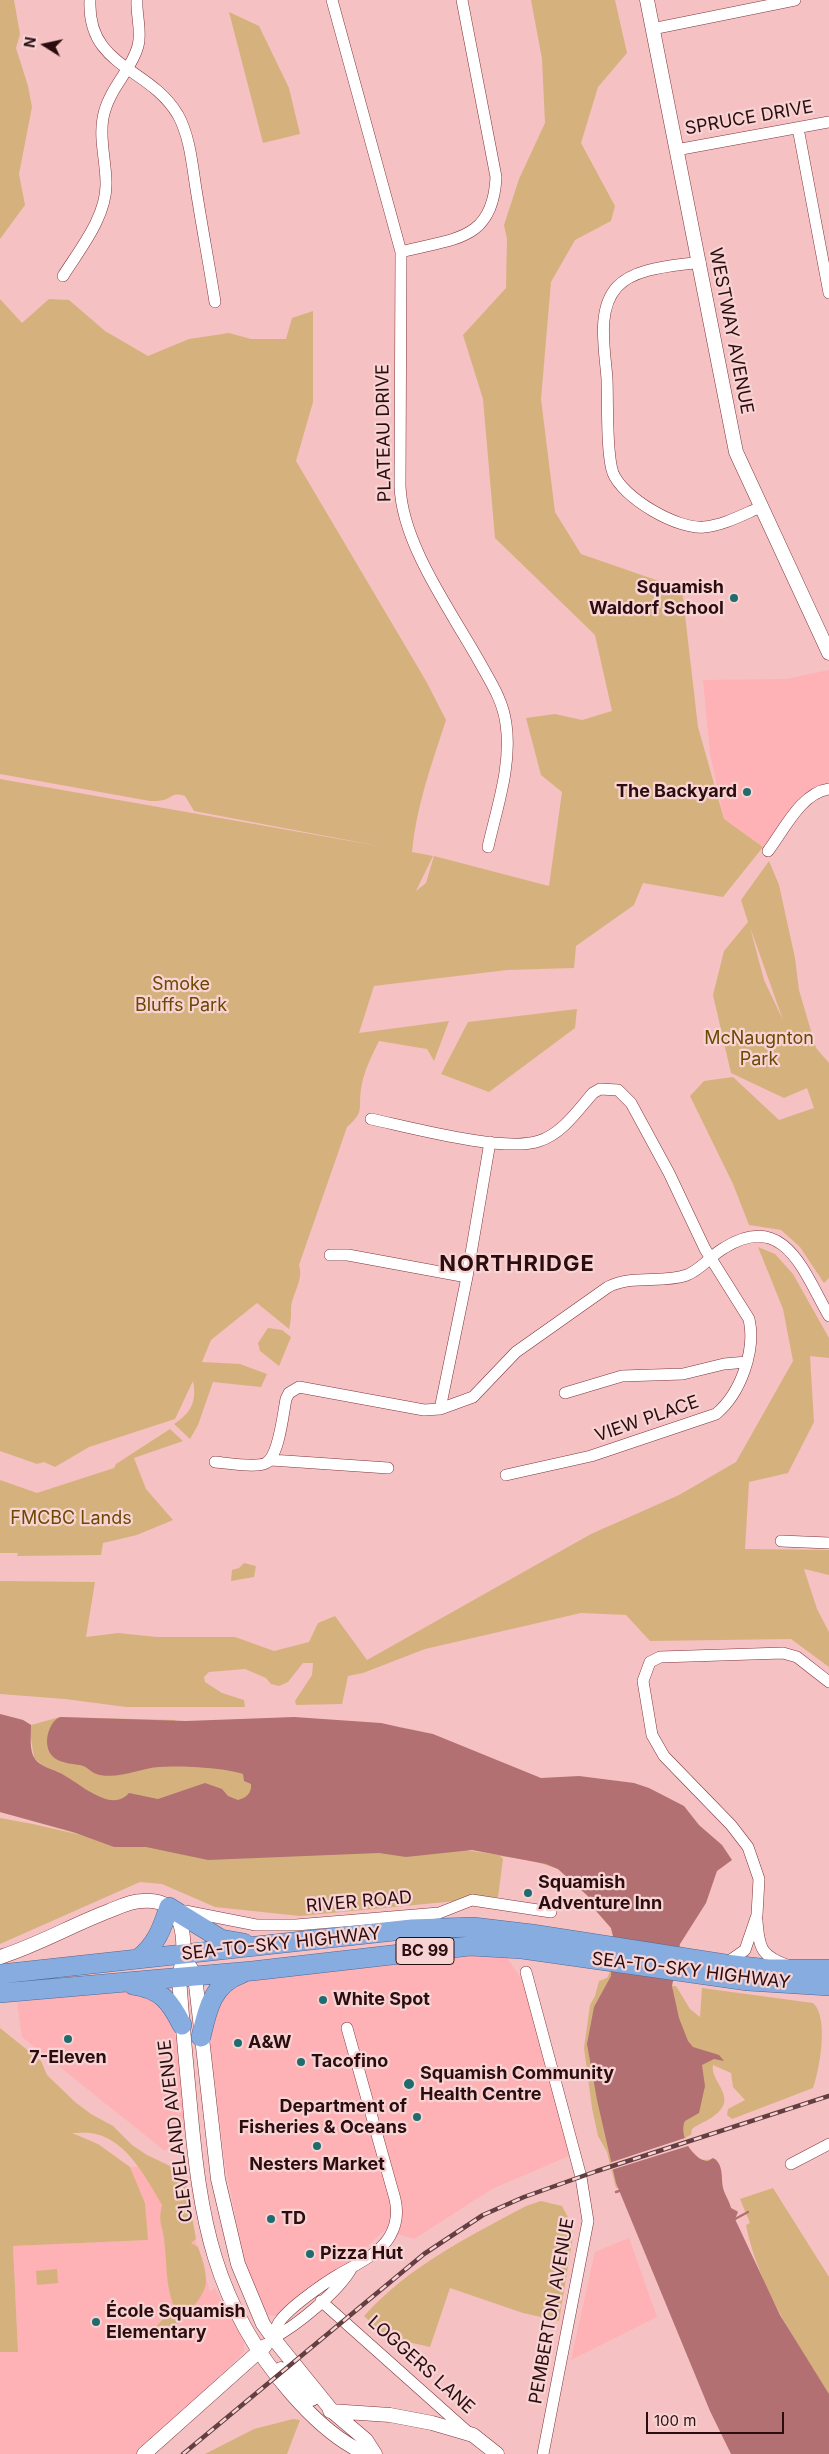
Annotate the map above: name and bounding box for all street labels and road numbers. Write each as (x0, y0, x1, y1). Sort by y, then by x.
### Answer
street label: SPRUCE DRIVE (683, 96, 815, 140)
street label: WESTWAY AVENUE (704, 246, 758, 416)
street label: PLATEAU DRIVE (372, 364, 396, 502)
street label: VIEW PLACE (592, 1391, 702, 1447)
street label: RIVER ROAD (305, 1887, 413, 1917)
street label: SEA-TO-SKY HIGHWAY (180, 1923, 382, 1965)
road number: BC 99 (396, 1938, 454, 1964)
street label: SEA-TO-SKY HIGHWAY (590, 1948, 792, 1994)
street label: CLEVELAND AVENUE (154, 2038, 198, 2224)
street label: PEMBERTON AVENUE (525, 2216, 579, 2406)
street label: LOGGERS LANE (363, 2311, 479, 2419)

